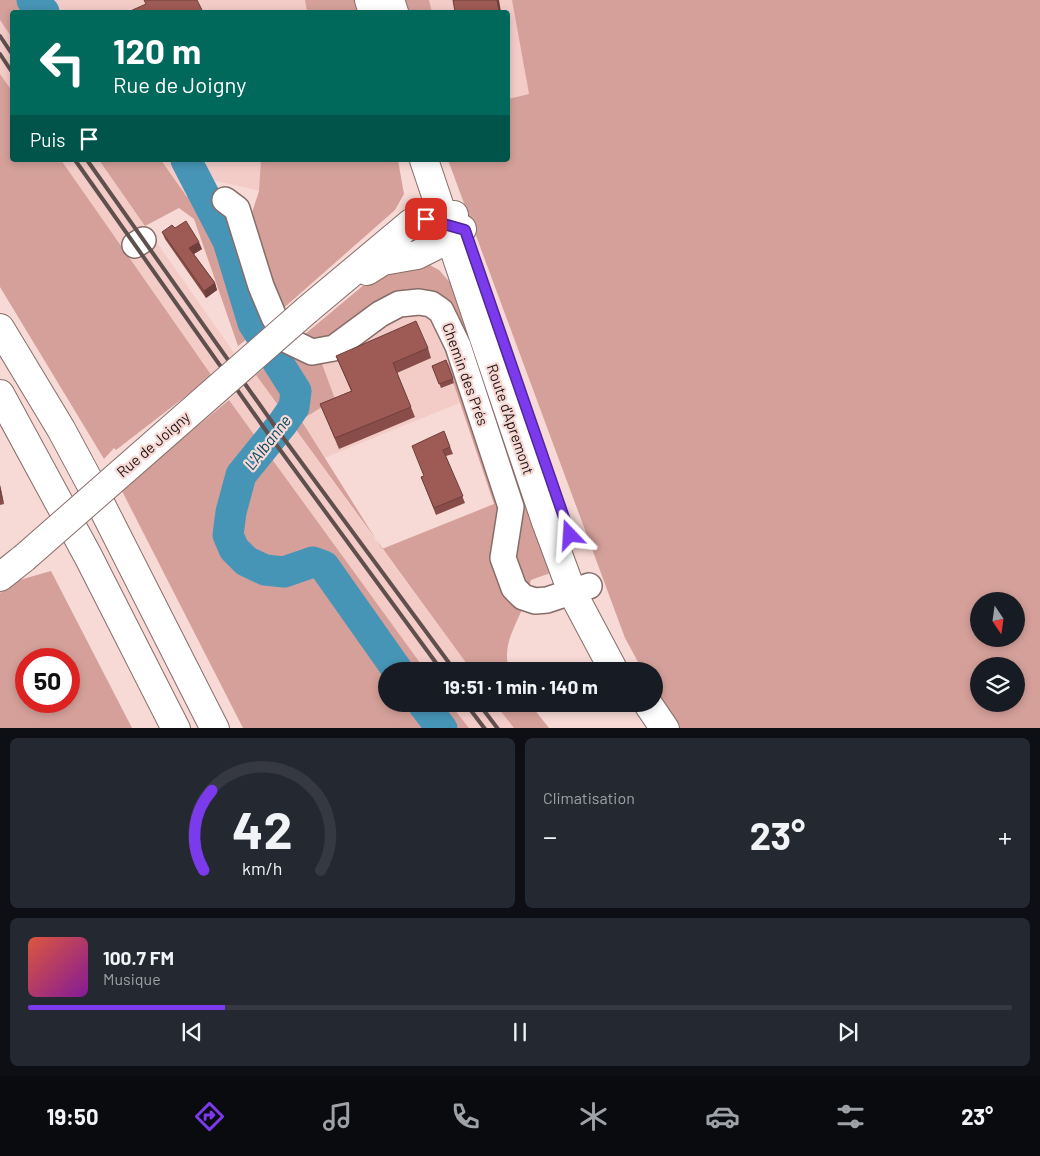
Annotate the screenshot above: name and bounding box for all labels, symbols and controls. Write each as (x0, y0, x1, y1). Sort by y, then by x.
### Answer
text: 120 m (113, 29, 201, 71)
icon: left (30, 30, 95, 95)
text: Rue de Joigny (113, 71, 246, 97)
icon: arrive (75, 125, 103, 153)
text: Puis (30, 128, 65, 151)
pin (405, 198, 447, 240)
icon: arrive (412, 205, 440, 233)
street label: Chemin des Prés (439, 320, 493, 428)
street label: Route d'Apremont (484, 361, 538, 477)
street label: Rue de Joigny (113, 407, 193, 481)
water label: L'Albanne (240, 411, 294, 473)
position arrow (543, 508, 595, 560)
north arrow (970, 592, 1025, 648)
map controls (970, 592, 1025, 712)
speed limit sign: 50 (15, 648, 80, 713)
button: layers (970, 657, 1025, 712)
text: 19:51 · 1 min · 140 m (443, 675, 598, 698)
text: Climatisation (543, 788, 635, 807)
text: 42 (232, 797, 293, 859)
text: 23° (750, 812, 805, 858)
text: − (543, 819, 557, 853)
text: + (998, 819, 1012, 853)
text: km/h (242, 857, 283, 879)
text: 100.7 FM (103, 946, 174, 969)
text: Musique (103, 969, 161, 988)
icon: previous (178, 1018, 206, 1046)
icon: pause (506, 1018, 534, 1046)
icon: next (834, 1018, 862, 1046)
icon: directions (192, 1099, 227, 1134)
icon: music (320, 1099, 355, 1134)
icon: phone (448, 1099, 483, 1134)
icon: climate (576, 1099, 611, 1134)
icon: car (705, 1099, 740, 1134)
icon: filters (833, 1099, 868, 1134)
text: 19:50 (47, 1103, 99, 1129)
text: 23° (961, 1103, 993, 1129)

